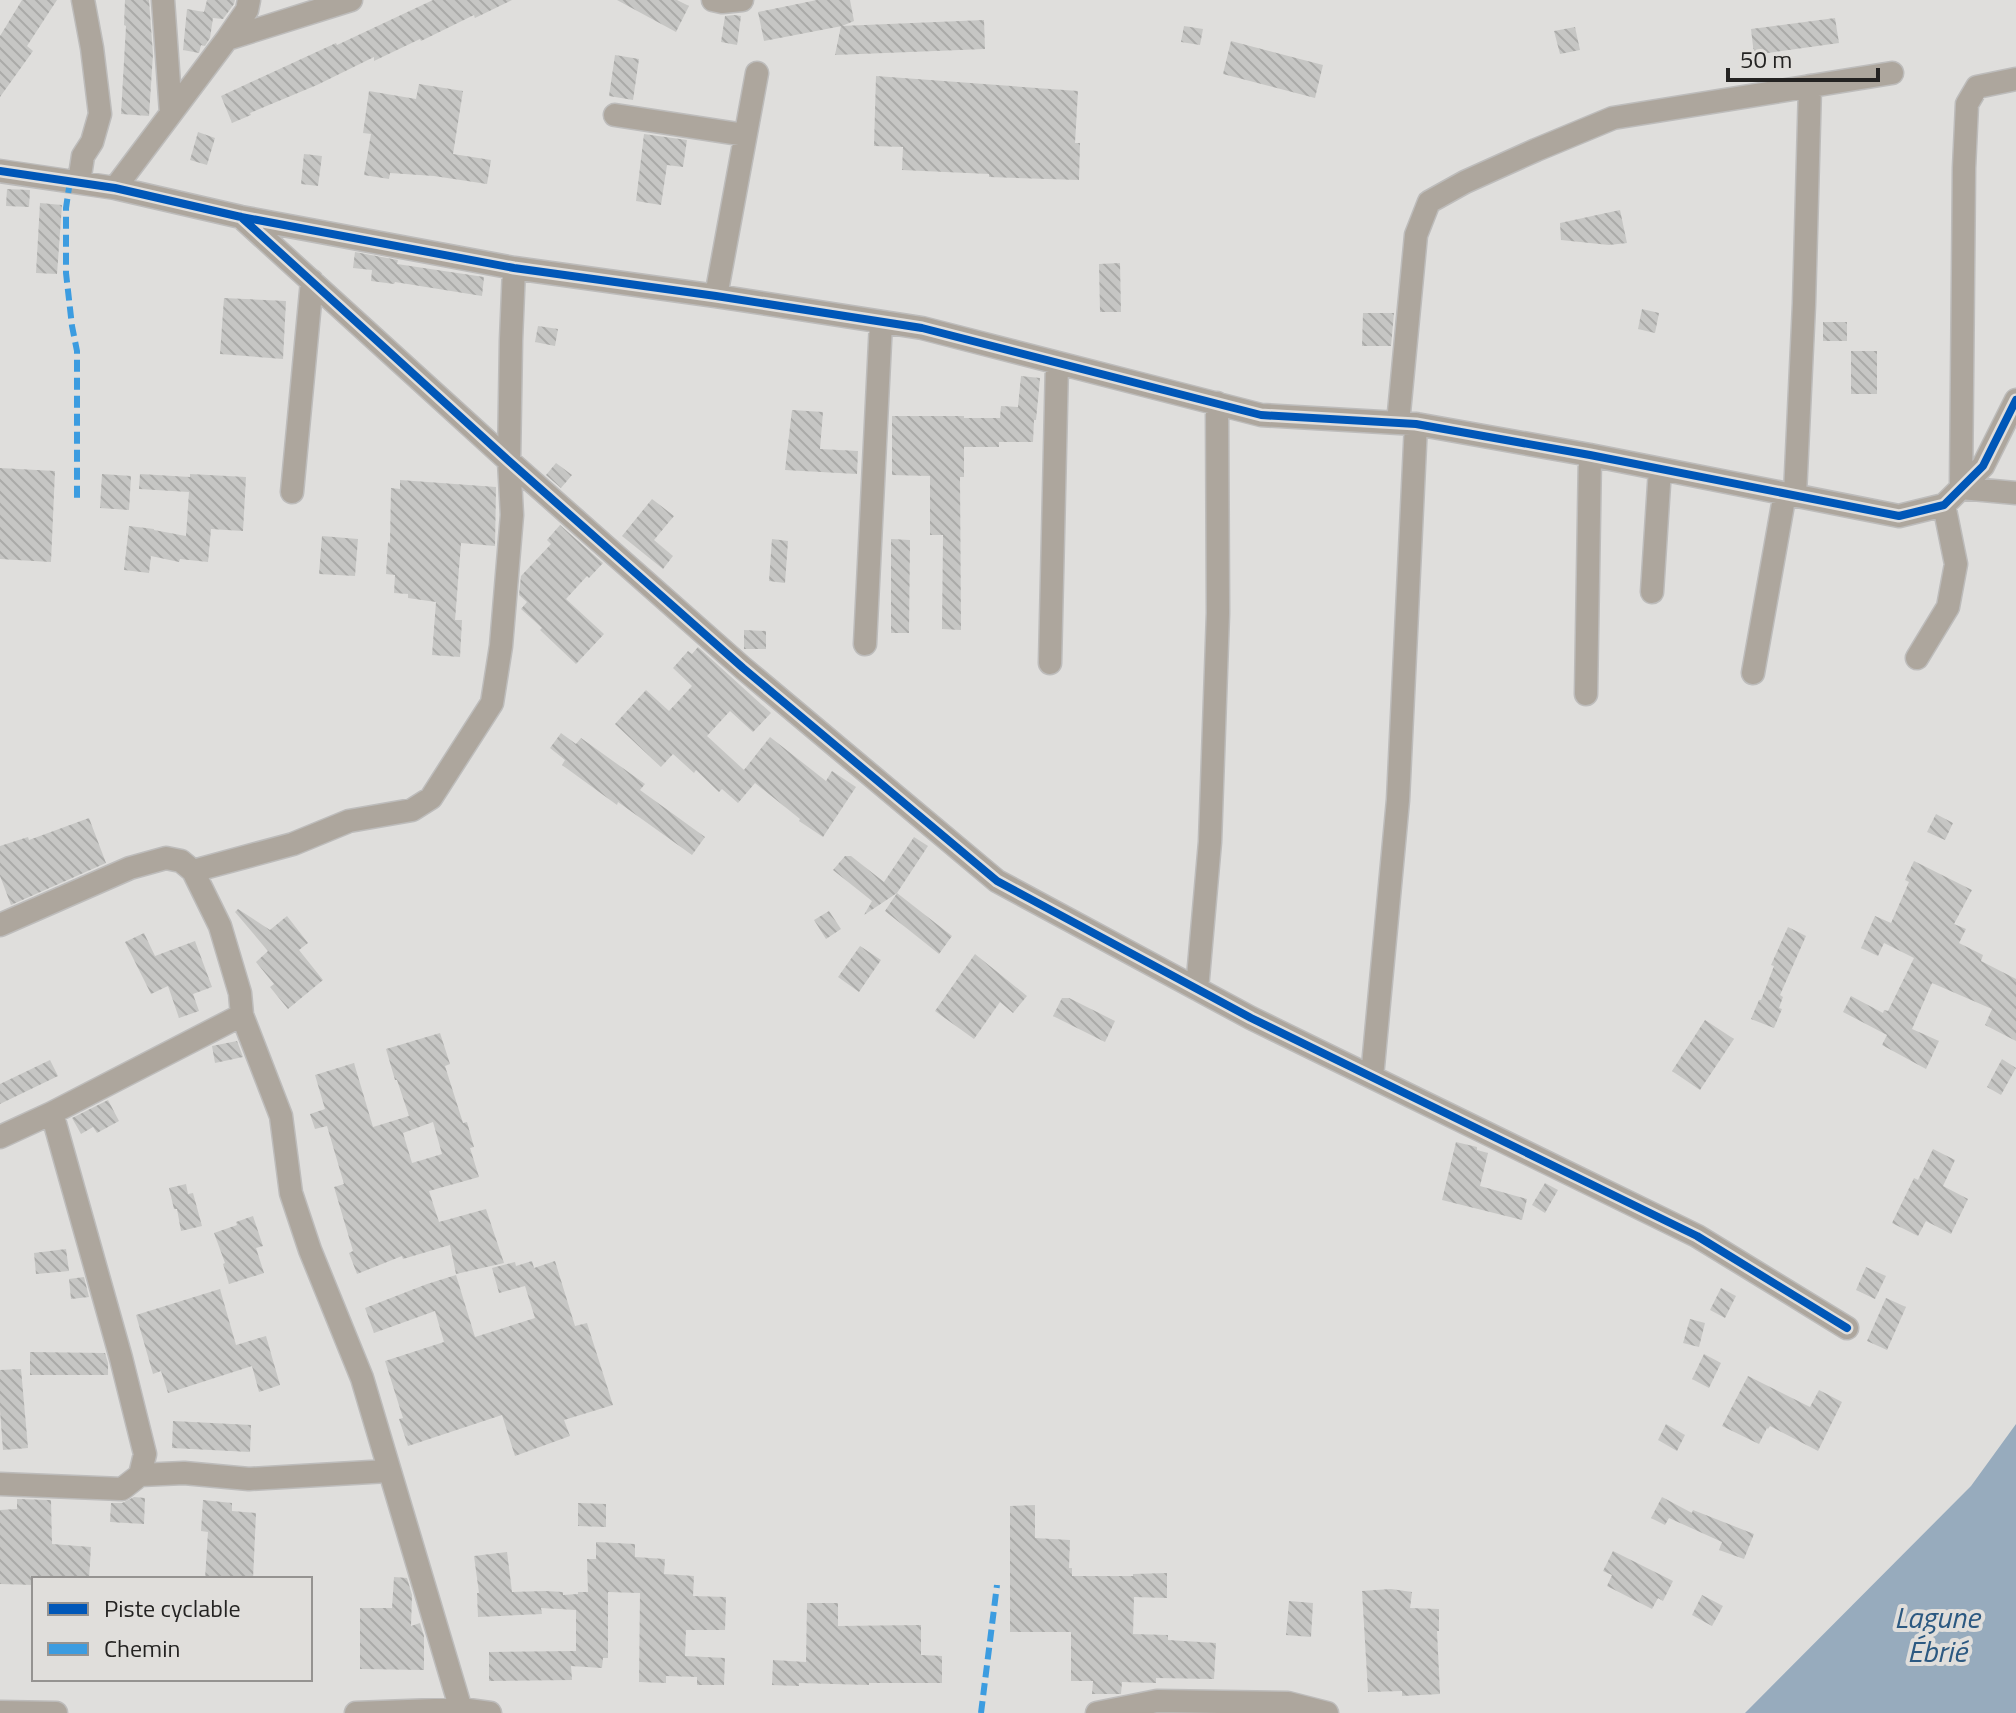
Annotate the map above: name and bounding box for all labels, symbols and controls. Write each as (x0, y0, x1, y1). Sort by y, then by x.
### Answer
scale bar (1728, 32, 1878, 82)
text: 50 m (1740, 41, 1792, 77)
legend (32, 1577, 312, 1681)
text: Piste cyclable (104, 1590, 241, 1626)
water label: Lagune Ébrié (1894, 1594, 1982, 1674)
text: Chemin (104, 1630, 180, 1666)

